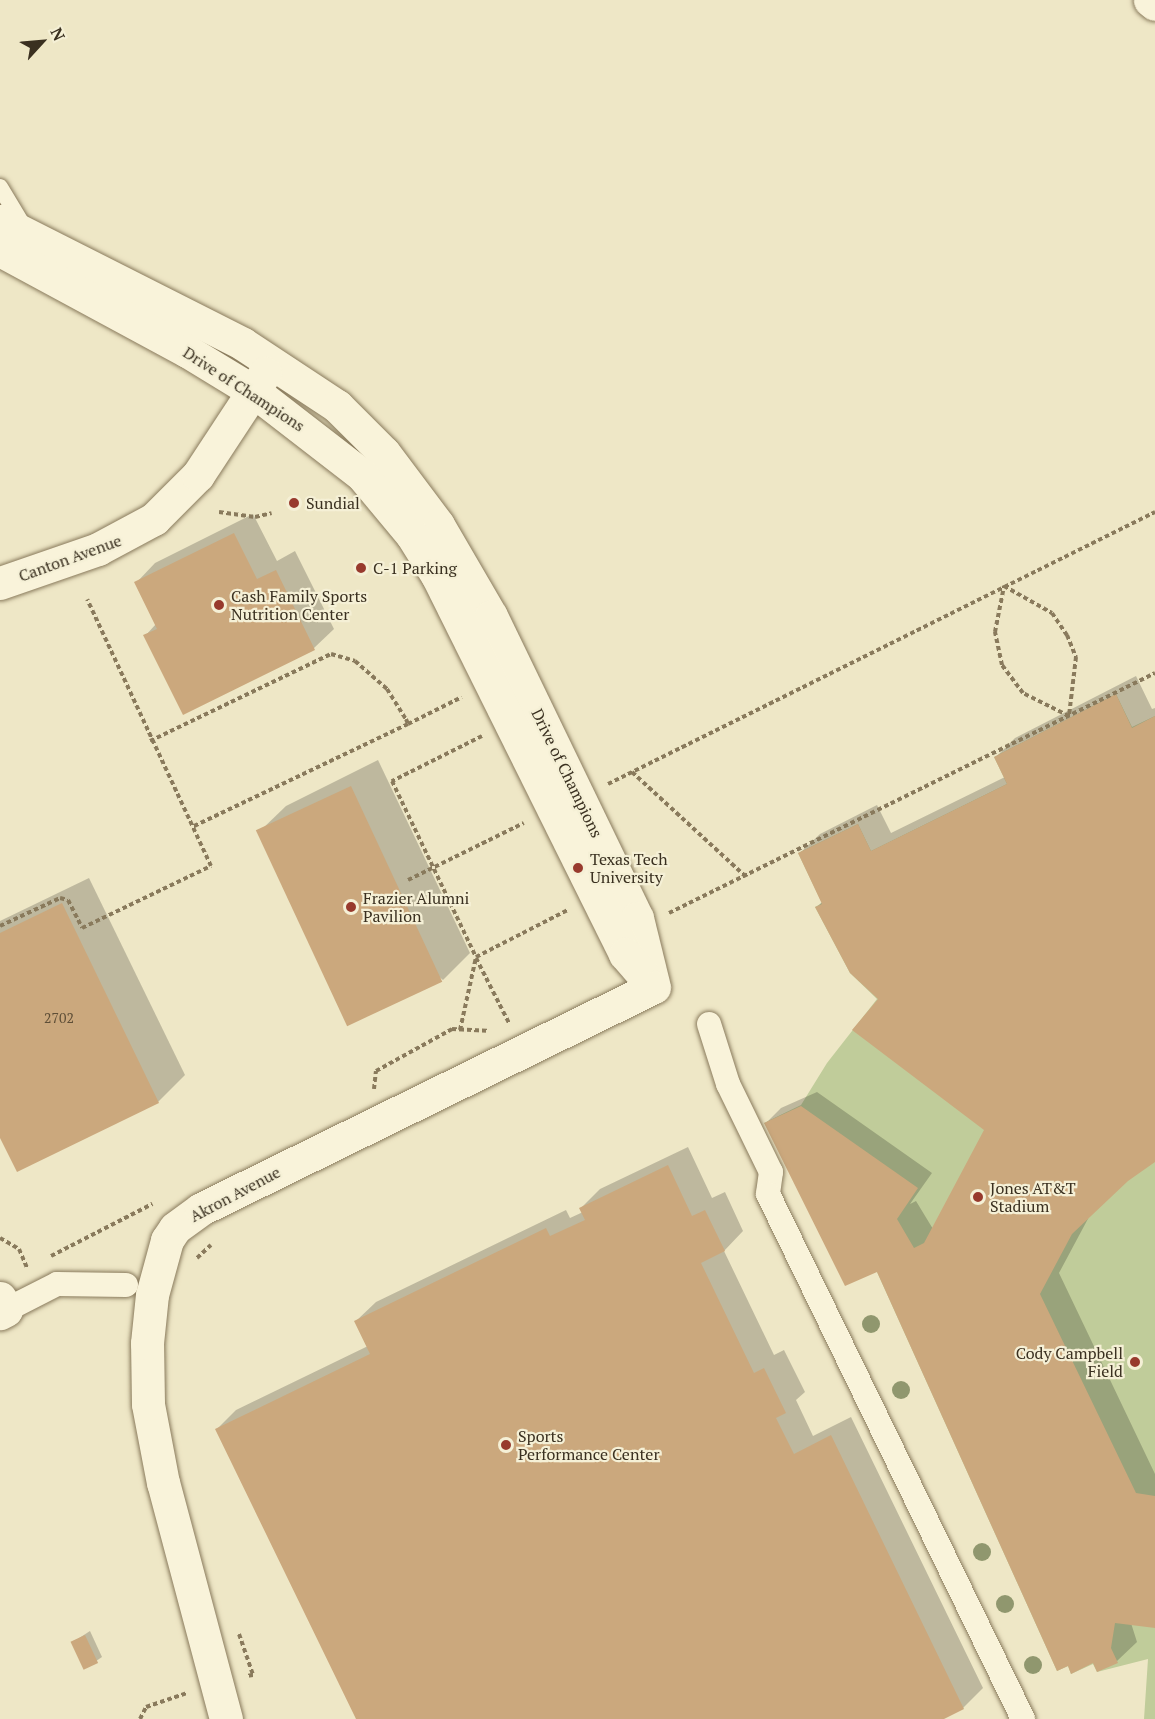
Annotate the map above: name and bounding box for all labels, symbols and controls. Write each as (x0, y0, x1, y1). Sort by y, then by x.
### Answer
north arrow (12, 12, 72, 72)
text: N (46, 24, 71, 44)
street label: Drive of Champions (180, 343, 308, 435)
place label: Sundial (306, 493, 360, 513)
marker: Sundial (287, 496, 301, 510)
street label: Canton Avenue (16, 530, 124, 586)
place label: C-1 Parking (373, 558, 457, 578)
marker: C-1 Parking (354, 561, 368, 575)
place label: Cash Family Sports Nutrition Center (231, 586, 367, 624)
marker: Cash Family Sports Nutrition Center (212, 598, 226, 612)
street label: Drive of Champions (527, 705, 607, 841)
place label: Texas Tech University (590, 849, 668, 887)
marker: Texas Tech University (571, 861, 585, 875)
place label: Frazier Alumni Pavilion (363, 888, 470, 926)
marker: Frazier Alumni Pavilion (344, 900, 358, 914)
house number: 2702 (44, 1010, 74, 1026)
street label: Akron Avenue (186, 1162, 284, 1226)
place label: Jones AT&T Stadium (990, 1178, 1076, 1216)
marker: Jones AT&T Stadium (971, 1190, 985, 1204)
place label: Cody Campbell Field (1016, 1343, 1123, 1381)
marker: Cody Campbell Field (1128, 1355, 1142, 1369)
place label: Sports Performance Center (518, 1426, 660, 1464)
marker: Sports Performance Center (499, 1438, 513, 1452)

